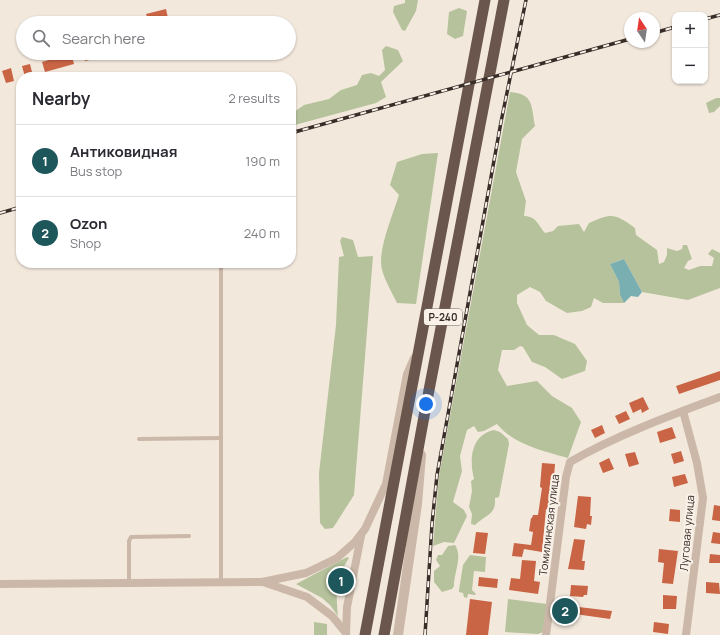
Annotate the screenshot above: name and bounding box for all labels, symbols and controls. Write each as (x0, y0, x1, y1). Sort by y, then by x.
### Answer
north arrow (624, 12, 660, 48)
map controls (672, 12, 708, 84)
button: + (672, 12, 708, 48)
search box (16, 16, 296, 60)
icon: search (30, 27, 52, 49)
text: Search here (62, 28, 145, 49)
button: − (672, 48, 708, 84)
text: Nearby (32, 87, 90, 110)
text: 2 results (228, 89, 280, 107)
text: Антиковидная (70, 141, 177, 162)
text: 1 (42, 152, 48, 170)
text: 190 m (245, 152, 280, 170)
text: Bus stop (70, 162, 122, 180)
text: Ozon (70, 213, 107, 234)
text: 2 (41, 224, 49, 242)
text: 240 m (244, 224, 280, 242)
text: Shop (70, 234, 101, 252)
road number: Р-240 (424, 309, 462, 325)
your location (416, 394, 436, 414)
street label: Томилинская улица (535, 473, 562, 577)
street label: Луговая улица (676, 494, 697, 572)
pin: 1 (328, 566, 354, 596)
pin: 2 (552, 596, 578, 626)

